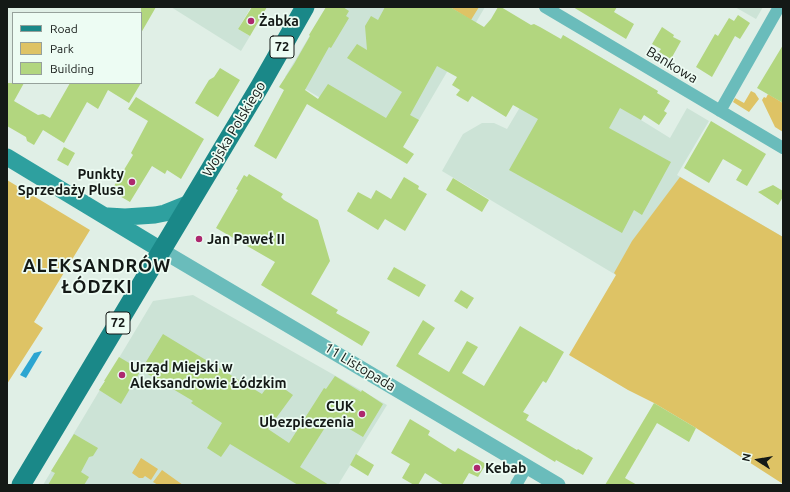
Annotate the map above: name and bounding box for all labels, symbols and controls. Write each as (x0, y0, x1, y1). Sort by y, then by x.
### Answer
legend (12, 12, 142, 84)
place label: Żabka (259, 13, 299, 29)
marker: Żabka (246, 16, 256, 26)
text: Road (50, 22, 78, 35)
road number: 72 (270, 36, 294, 58)
text: Park (50, 42, 74, 55)
street label: Bankowa (643, 43, 701, 87)
text: Building (50, 62, 94, 75)
street label: Wojska Polskiego (199, 78, 269, 180)
place label: Punkty Sprzedaży Plusa (18, 166, 124, 198)
marker: Punkty Sprzedaży Plusa (127, 177, 137, 187)
place label: Jan Paweł II (207, 231, 285, 247)
marker: Jan Paweł II (194, 234, 204, 244)
district label: ALEKSANDRÓW ŁÓDZKI (23, 255, 171, 298)
road number: 72 (106, 312, 130, 334)
street label: 11 Listopada (321, 339, 399, 395)
place label: Urząd Miejski w Aleksandrowie Łódzkim (130, 359, 287, 392)
marker: Urząd Miejski w Aleksandrowie Łódzkim (117, 370, 127, 380)
place label: CUK Ubezpieczenia (259, 398, 354, 430)
marker: CUK Ubezpieczenia (357, 409, 367, 419)
north arrow (738, 440, 778, 480)
text: N (740, 452, 753, 463)
place label: Kebab (485, 460, 526, 476)
marker: Kebab (472, 463, 482, 473)

